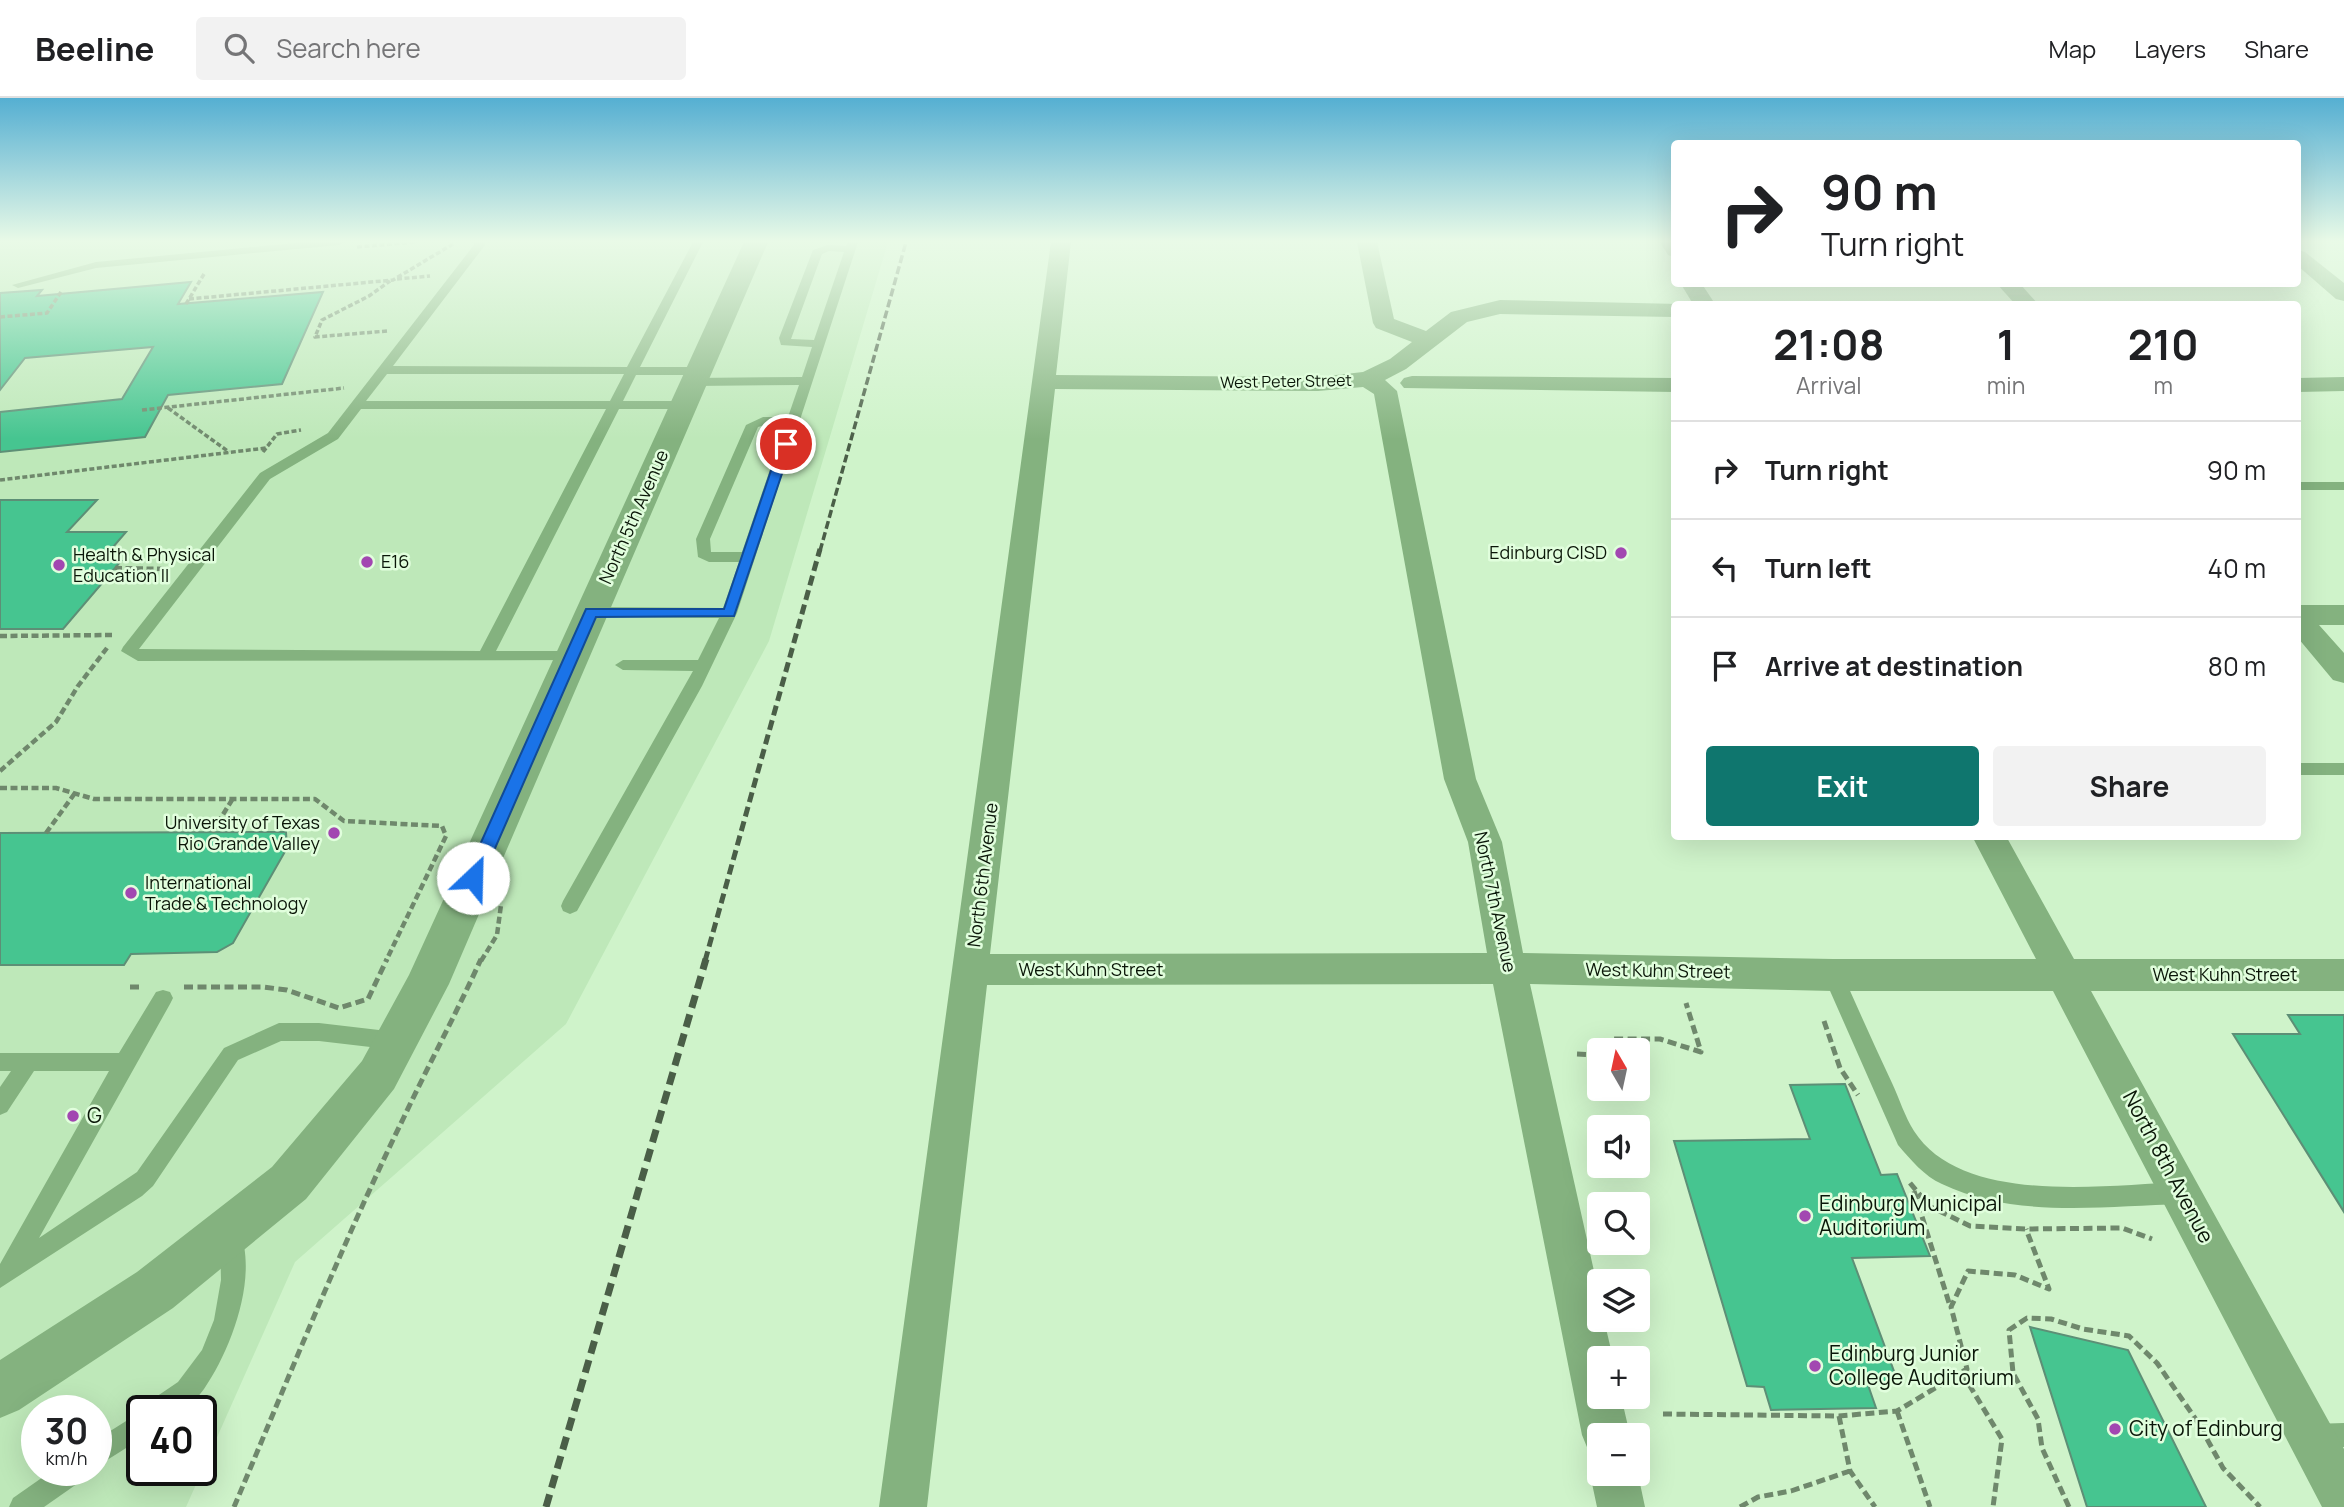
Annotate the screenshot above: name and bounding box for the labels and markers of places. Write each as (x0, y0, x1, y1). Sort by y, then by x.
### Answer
pin (756, 414, 816, 474)
place label: Edinburg CISD (1489, 540, 1607, 564)
place label: Health & Physical Education II (73, 542, 216, 587)
marker: Edinburg CISD (1613, 545, 1629, 561)
place label: E16 (381, 549, 409, 573)
marker: E16 (359, 554, 375, 570)
marker: Health & Physical Education II (51, 557, 67, 573)
place label: University of Texas Rio Grande Valley (165, 810, 320, 855)
marker: University of Texas Rio Grande Valley (326, 825, 342, 841)
place label: International Trade & Technology (145, 870, 308, 915)
marker: International Trade & Technology (123, 885, 139, 901)
place label: G (87, 1101, 102, 1129)
marker: G (65, 1108, 81, 1124)
place label: Edinburg Municipal Auditorium (1819, 1189, 2002, 1241)
marker: Edinburg Municipal Auditorium (1797, 1208, 1813, 1224)
place label: Edinburg Junior College Auditorium (1829, 1339, 2014, 1391)
marker: Edinburg Junior College Auditorium (1807, 1358, 1823, 1374)
place label: City of Edinburg (2129, 1414, 2283, 1442)
marker: City of Edinburg (2107, 1421, 2123, 1437)

